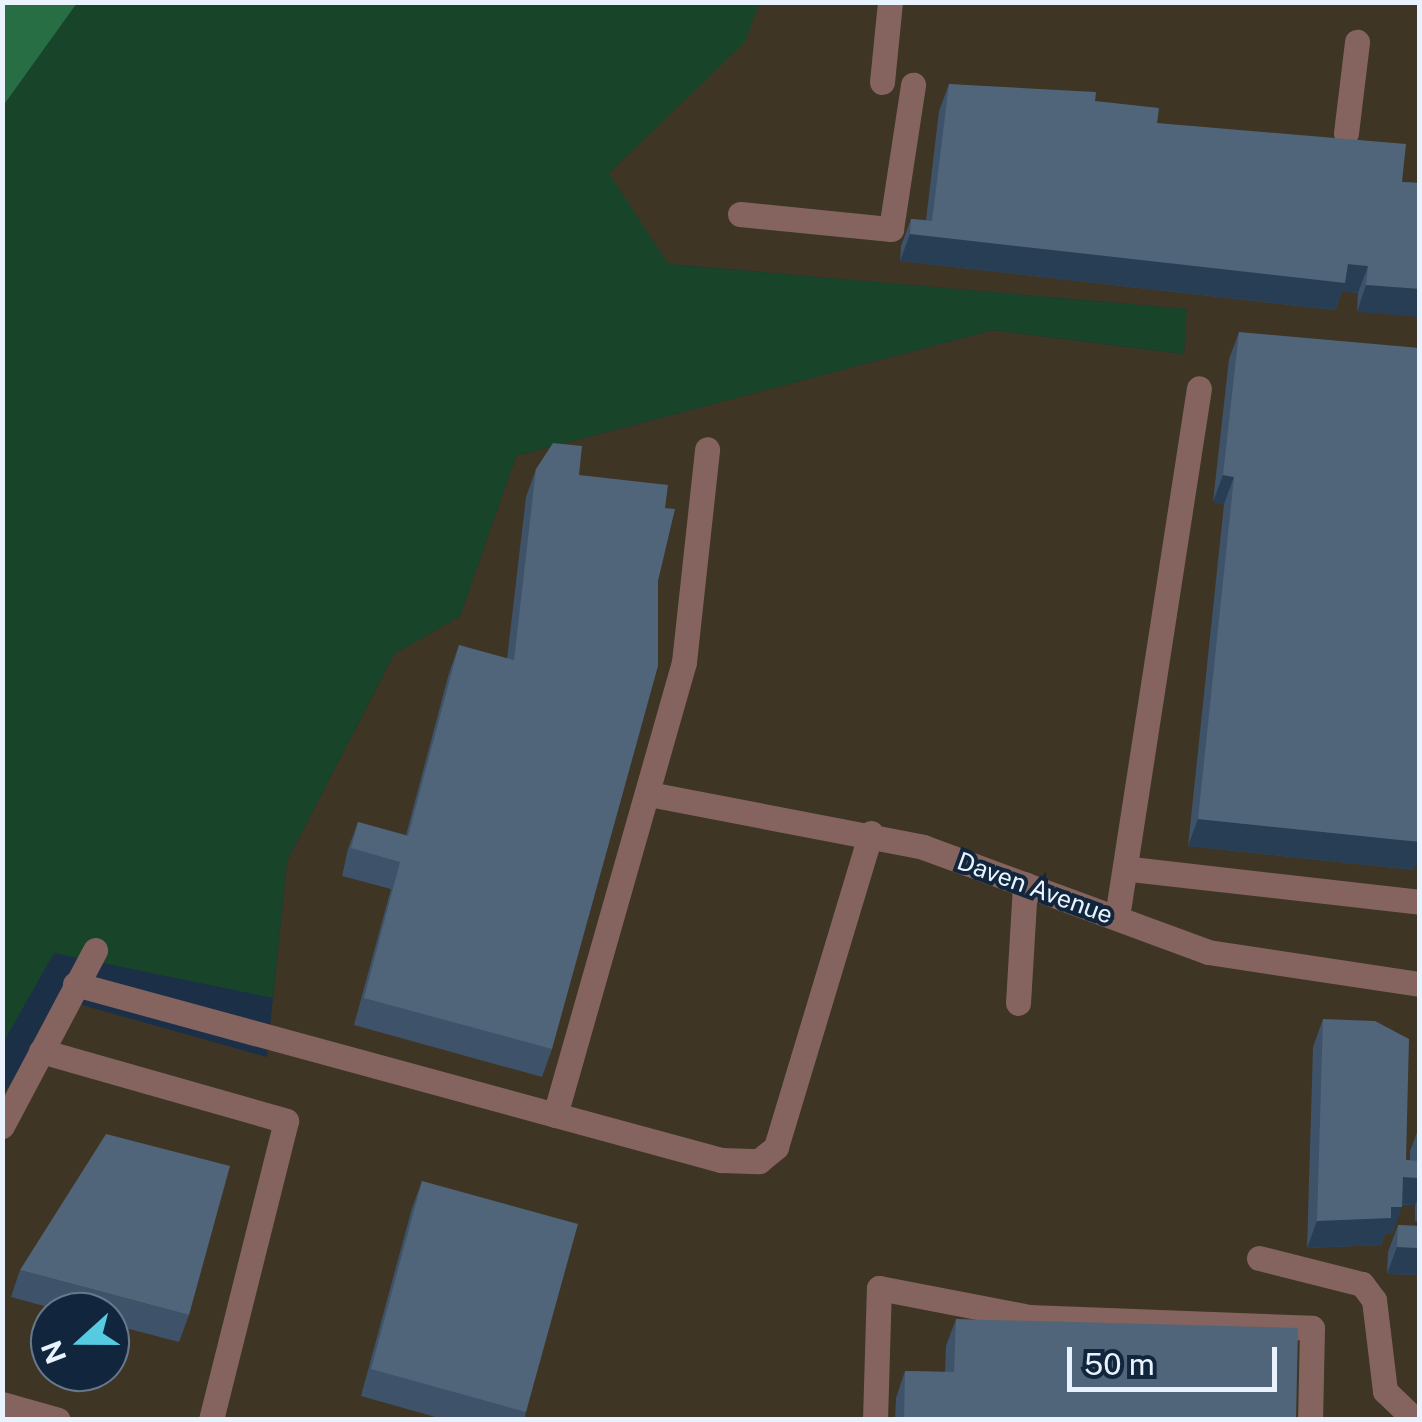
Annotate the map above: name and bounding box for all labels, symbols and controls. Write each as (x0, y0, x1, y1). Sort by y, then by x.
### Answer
street label: Daven Avenue (953, 846, 1117, 930)
north arrow (30, 1292, 130, 1392)
scale bar (1072, 1327, 1282, 1389)
text: N (34, 1336, 73, 1368)
text: 50 m (1084, 1346, 1155, 1382)

